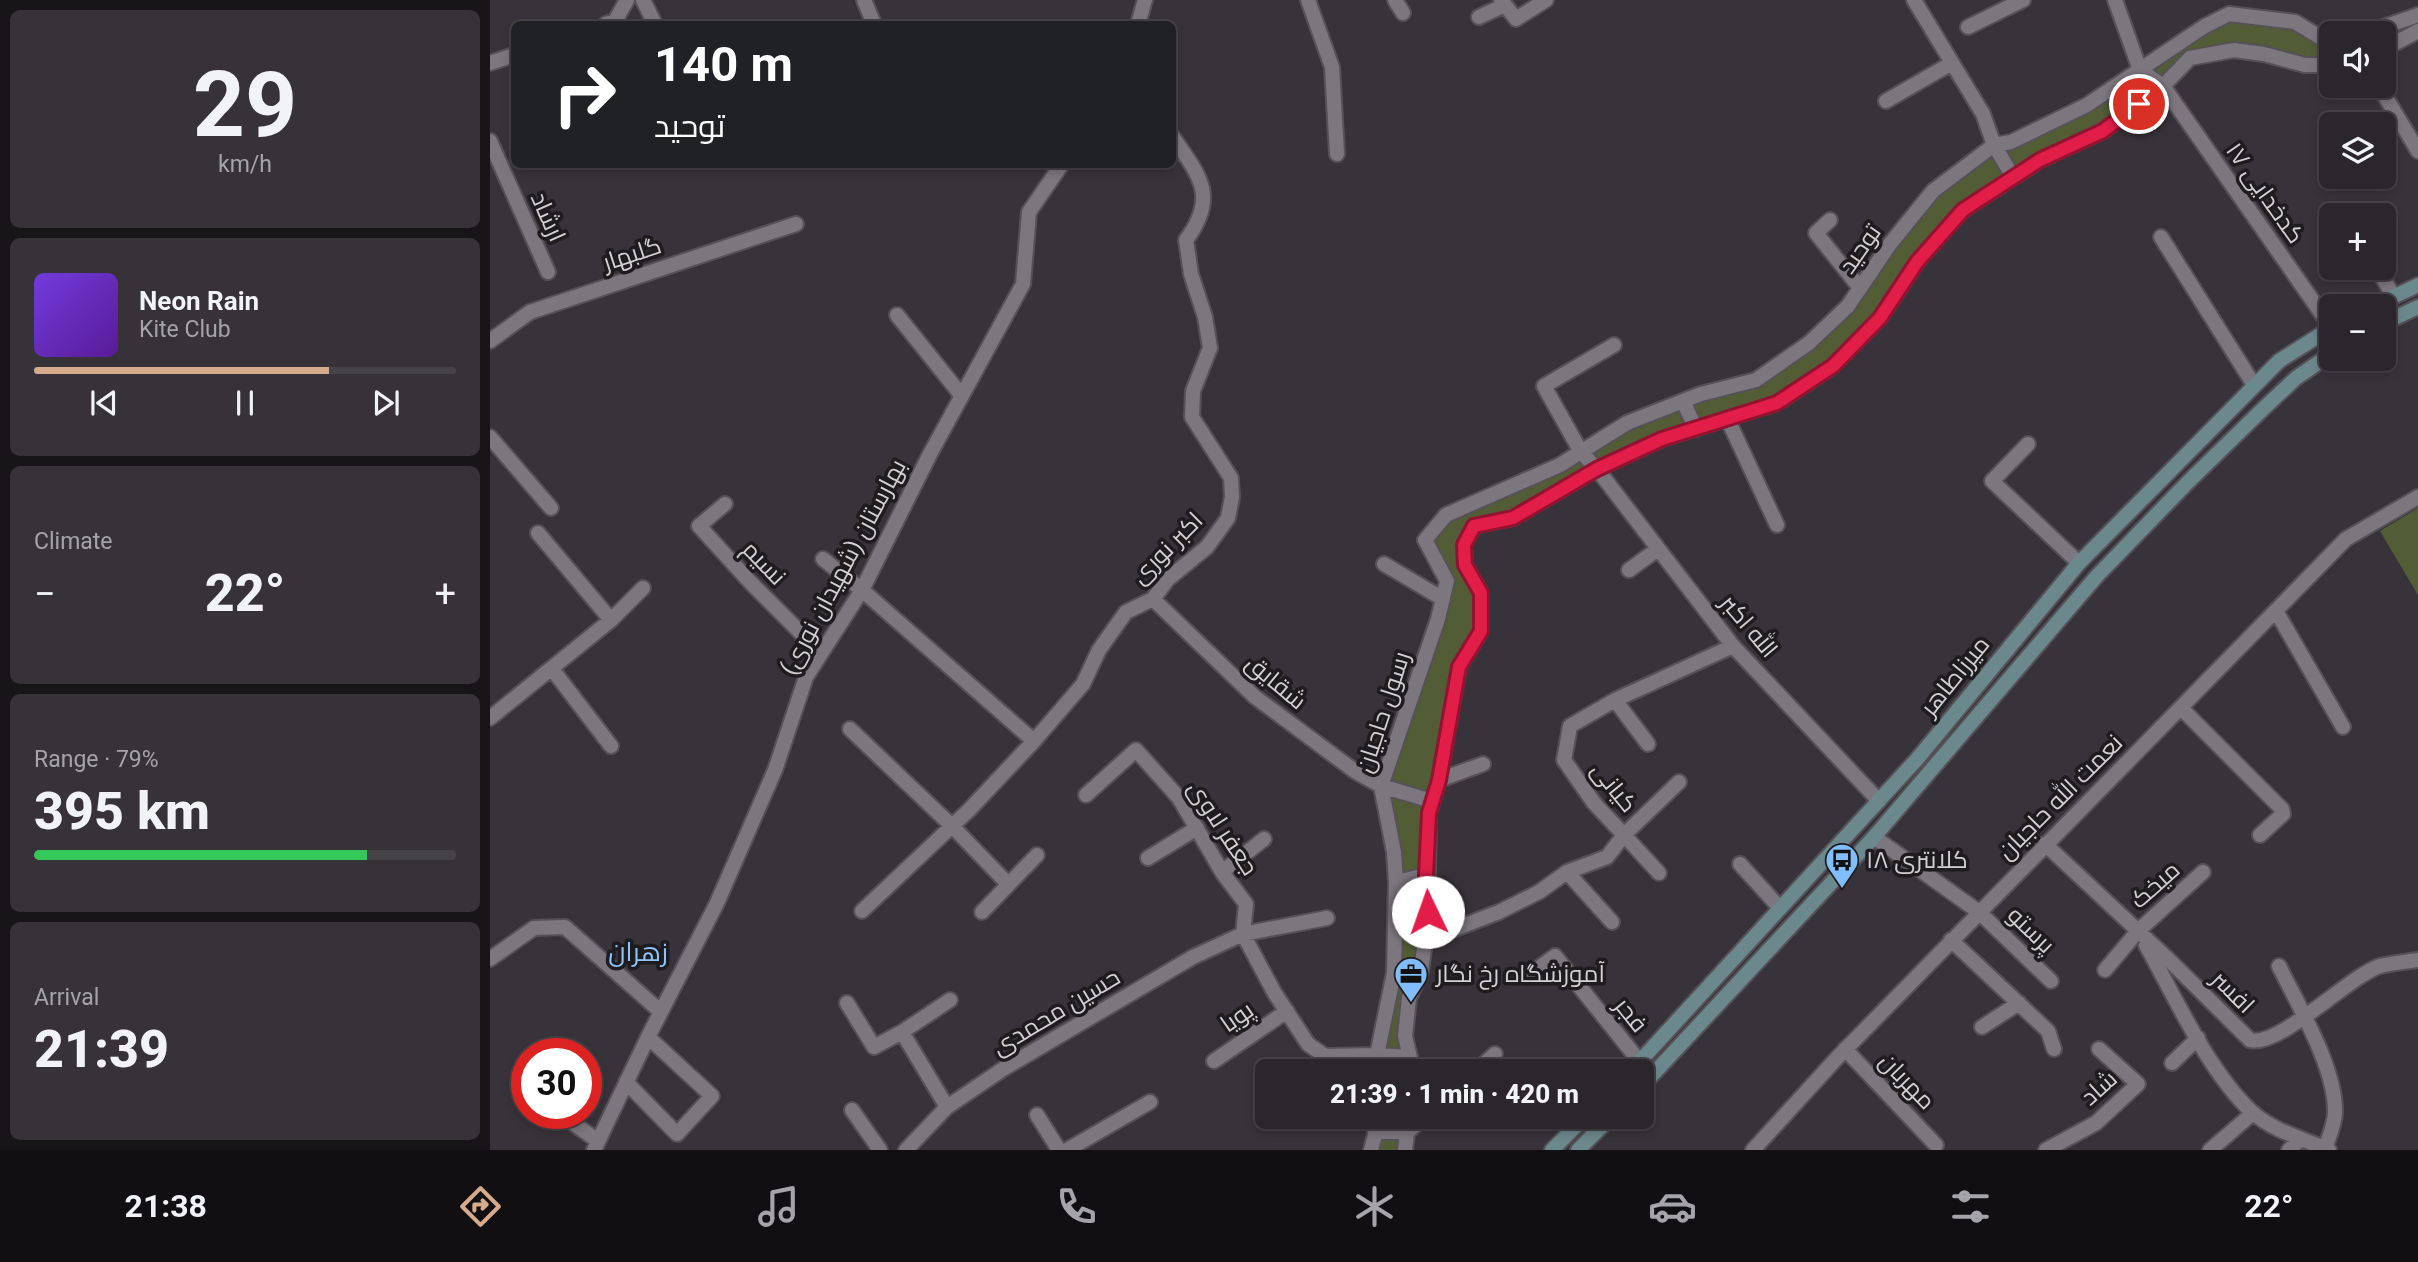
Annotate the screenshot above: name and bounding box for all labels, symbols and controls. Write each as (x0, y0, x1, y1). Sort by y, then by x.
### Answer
map controls (2319, 21, 2396, 371)
button: sound (2319, 21, 2396, 98)
text: 140 m (654, 36, 793, 93)
icon: right (539, 49, 630, 140)
text: 29 (193, 52, 297, 158)
pin (2109, 74, 2169, 134)
icon: arrive (2120, 85, 2158, 123)
text: توحید (654, 107, 725, 145)
button: layers (2319, 112, 2396, 189)
street label: کدخدایی ۱۷ (2220, 137, 2310, 249)
text: km/h (218, 151, 272, 178)
street label: ارشاد (525, 188, 571, 246)
button: + (2319, 203, 2396, 280)
street label: توحید (1833, 219, 1887, 279)
street label: گلبهار (597, 231, 665, 277)
text: Neon Rain (139, 286, 259, 316)
button: − (2319, 294, 2396, 371)
text: Kite Club (139, 316, 231, 343)
icon: previous (85, 384, 123, 422)
icon: pause (226, 384, 264, 422)
icon: next (367, 384, 405, 422)
street label: بهارستان (شهیدان نوری) (774, 454, 912, 680)
street label: اکبر نوری (1125, 506, 1209, 590)
text: Climate (34, 528, 113, 555)
street label: نسیم (735, 535, 791, 592)
text: 22° (205, 563, 285, 624)
text: − (34, 572, 56, 616)
text: + (434, 572, 456, 616)
street label: الله اکبر (1713, 586, 1785, 663)
street label: میرزاطاهر (1913, 631, 1995, 723)
street label: رسول حاجیان (1350, 648, 1416, 776)
street label: شقایق (1239, 649, 1312, 716)
street label: نعمت الله حاجیان (1990, 727, 2128, 865)
text: Range · 79% (34, 746, 159, 773)
street label: کیانی (1585, 756, 1643, 818)
street label: جعفر لاوی (1182, 775, 1264, 881)
text: 395 km (34, 781, 210, 842)
bus stop icon: کلانتری ۱۸ (1823, 841, 1861, 890)
place label: کلانتری ۱۸ (1866, 846, 1968, 874)
street label: میخک (2125, 856, 2185, 914)
position arrow (1391, 875, 1465, 949)
street label: پرستو (2000, 901, 2061, 961)
district label: زهران (608, 937, 668, 967)
office icon: آموزشگاه رخ نگار (1392, 955, 1430, 1004)
place label: آموزشگاه رخ نگار (1434, 960, 1605, 990)
street label: حسین محمدی (987, 963, 1125, 1061)
street label: افسر (2205, 964, 2260, 1019)
text: Arrival (34, 984, 99, 1011)
street label: فجر (1607, 991, 1653, 1038)
street label: پویا (1215, 996, 1260, 1040)
text: 21:39 (34, 1019, 169, 1080)
speed limit sign: 30 (511, 1038, 602, 1129)
street label: مهربان (1873, 1047, 1941, 1115)
street label: شاد (2075, 1065, 2123, 1111)
text: 21:39 · 1 min · 420 m (1330, 1079, 1579, 1109)
icon: directions (456, 1182, 505, 1231)
icon: music (754, 1182, 803, 1231)
icon: phone (1052, 1182, 1101, 1231)
icon: climate (1350, 1182, 1399, 1231)
icon: car (1648, 1182, 1697, 1231)
icon: filters (1946, 1182, 1995, 1231)
text: 21:38 (125, 1187, 207, 1225)
text: 22° (2244, 1187, 2293, 1225)

